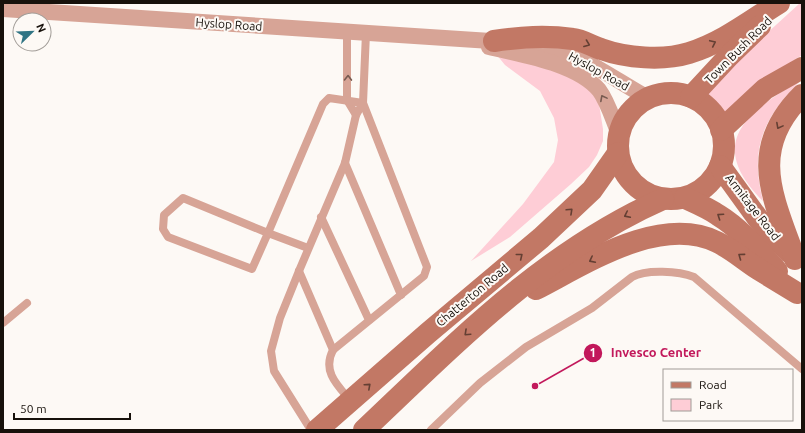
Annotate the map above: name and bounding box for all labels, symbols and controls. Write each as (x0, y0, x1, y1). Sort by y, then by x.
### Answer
north arrow (12, 12, 52, 52)
street label: Town Bush Road (702, 14, 774, 86)
street label: Hyslop Road (195, 15, 263, 33)
text: N (34, 22, 48, 34)
one-way arrow (584, 40, 591, 48)
one-way arrow (710, 40, 717, 48)
street label: Hyslop Road (567, 49, 631, 93)
one-way arrow (344, 75, 352, 81)
one-way arrow (601, 95, 608, 103)
one-way arrow (776, 122, 784, 130)
street label: Armitage Road (723, 171, 783, 243)
one-way arrow (565, 208, 573, 216)
one-way arrow (624, 210, 632, 218)
one-way arrow (717, 213, 724, 221)
one-way arrow (515, 253, 522, 260)
one-way arrow (738, 254, 745, 261)
one-way arrow (589, 255, 596, 263)
street label: Chatterton Road (433, 261, 511, 329)
one-way arrow (464, 328, 471, 335)
callout: Invesco Center (583, 340, 709, 365)
text: Invesco Center (611, 345, 702, 359)
text: 1 (590, 346, 596, 359)
legend (663, 369, 793, 421)
text: Road (699, 378, 727, 391)
one-way arrow (363, 383, 371, 390)
scale bar (14, 395, 130, 421)
text: Park (699, 398, 723, 411)
text: 50 m (20, 402, 47, 415)

